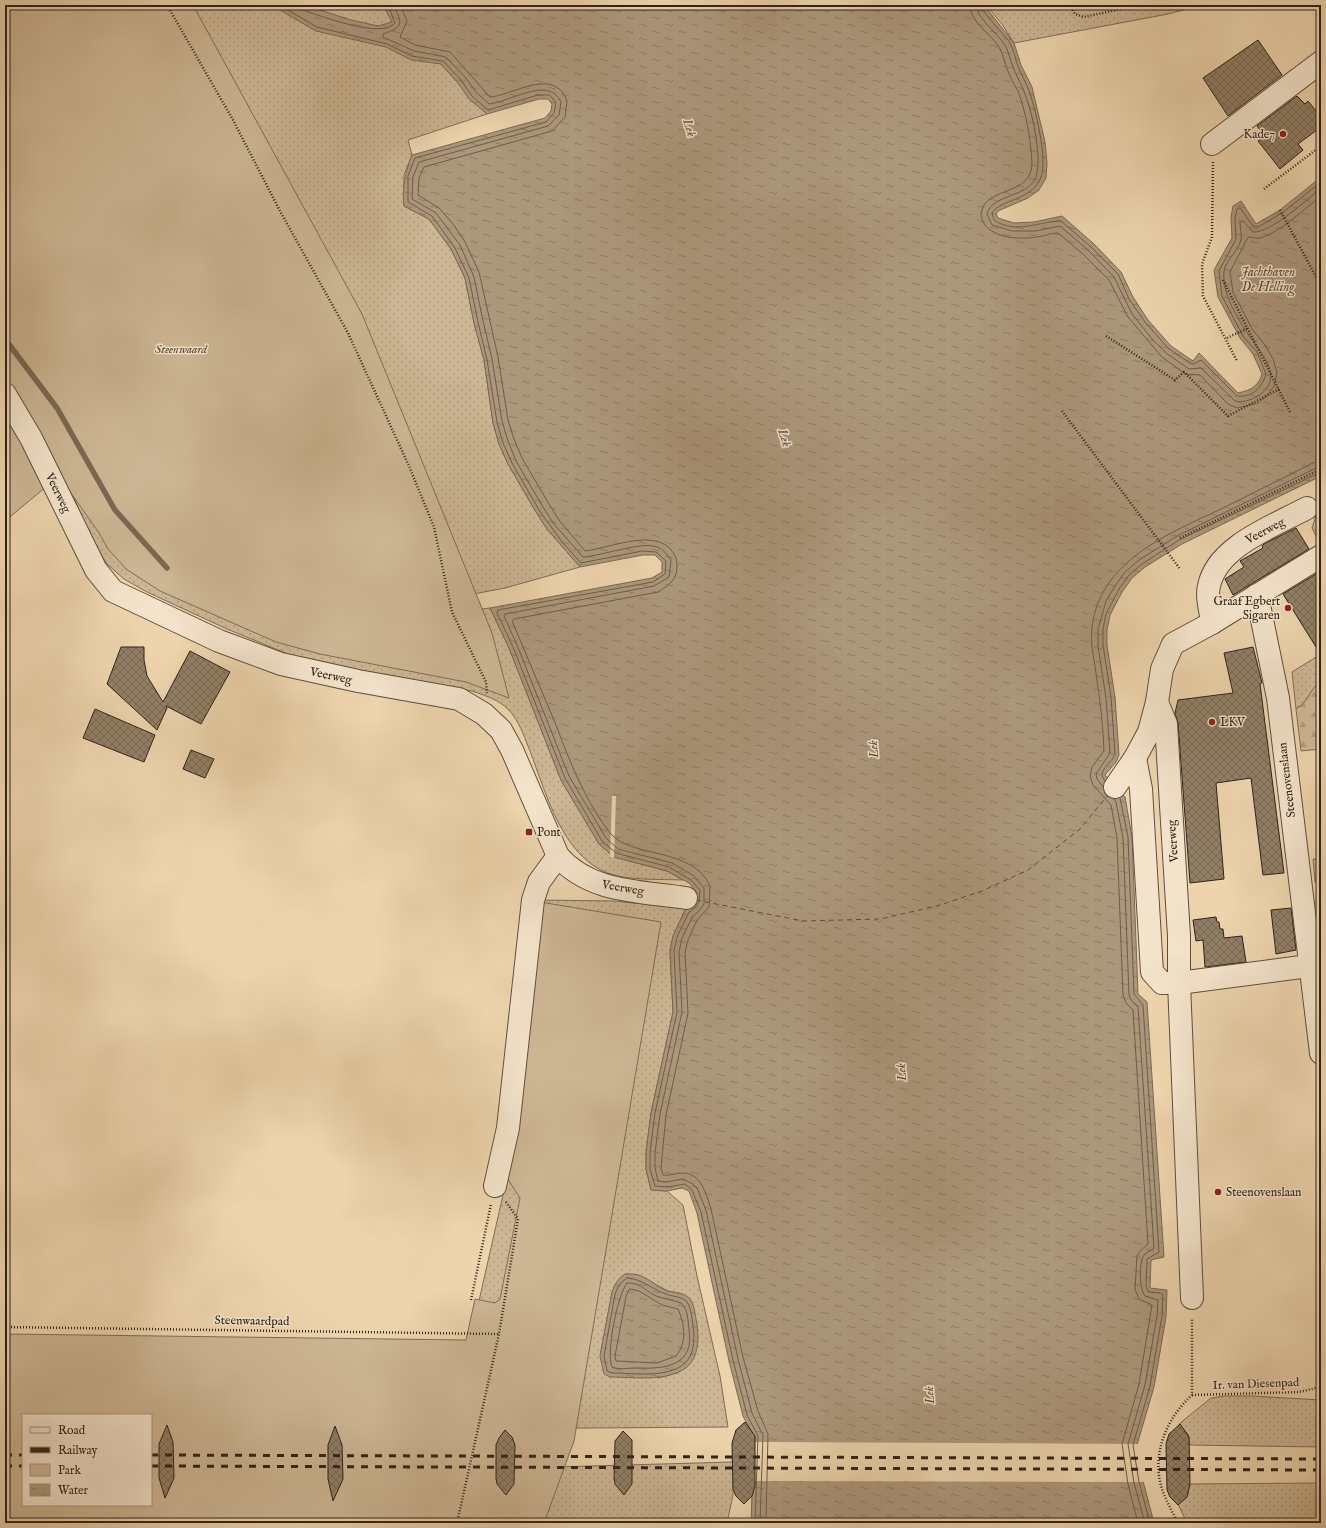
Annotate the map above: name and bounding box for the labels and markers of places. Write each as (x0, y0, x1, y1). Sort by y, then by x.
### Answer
place label: Kade7 (1244, 127, 1275, 142)
marker: Kade7 (1278, 129, 1288, 139)
place label: Graaf Egbert Sigaren (1213, 594, 1281, 623)
marker: Graaf Egbert Sigaren (1283, 603, 1293, 613)
place label: LKV (1220, 715, 1246, 730)
marker: LKV (1207, 717, 1217, 727)
place label: Pont (537, 825, 561, 840)
marker: Pont (524, 827, 534, 837)
place label: Steenovenslaan (1226, 1185, 1302, 1200)
marker: Steenovenslaan (1213, 1187, 1223, 1197)

